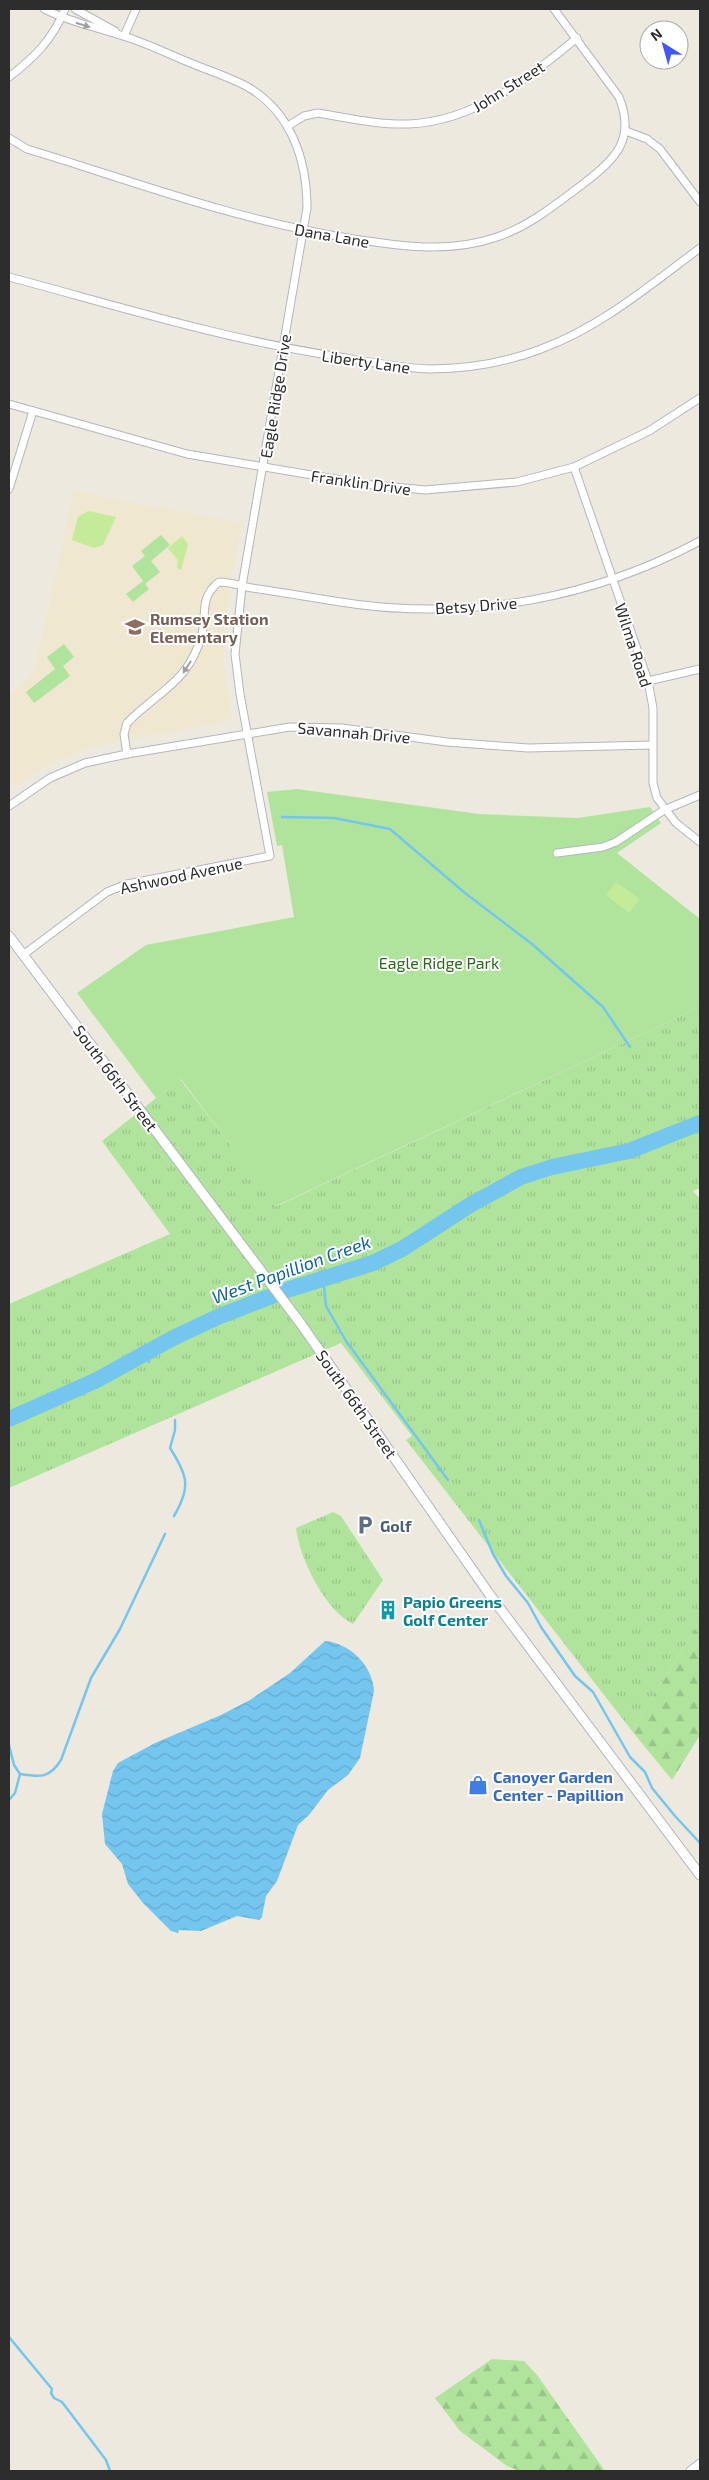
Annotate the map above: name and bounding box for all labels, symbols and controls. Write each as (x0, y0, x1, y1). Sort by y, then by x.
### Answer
north arrow (639, 20, 689, 70)
one-way arrow (76, 21, 91, 29)
text: N (647, 24, 665, 44)
street label: John Street (469, 56, 547, 116)
street label: Dana Lane (293, 219, 371, 251)
street label: Eagle Ridge Drive (256, 332, 294, 460)
street label: Liberty Lane (321, 345, 411, 377)
street label: Franklin Drive (310, 466, 412, 498)
street label: Betsy Drive (434, 593, 518, 617)
street label: Wilma Road (612, 601, 656, 689)
place label: Rumsey Station Elementary (150, 609, 269, 647)
school or university icon: Rumsey Station Elementary (124, 616, 146, 638)
one-way arrow (183, 661, 192, 674)
street label: Savannah Drive (297, 718, 411, 746)
street label: Ashwood Avenue (118, 853, 244, 897)
park label: Eagle Ridge Park (379, 953, 499, 972)
street label: South 66th Street (70, 1021, 162, 1135)
water label: West Papillion Creek (209, 1230, 373, 1308)
street label: South 66th Street (313, 1346, 401, 1462)
parking icon: Golf (354, 1514, 376, 1536)
place label: Golf (380, 1516, 412, 1535)
place label: Papio Greens Golf Center (403, 1592, 502, 1629)
building icon: Papio Greens Golf Center (377, 1599, 399, 1621)
place label: Canoyer Garden Center - Papillion (493, 1767, 624, 1804)
shop icon: Canoyer Garden Center - Papillion (467, 1774, 489, 1796)

